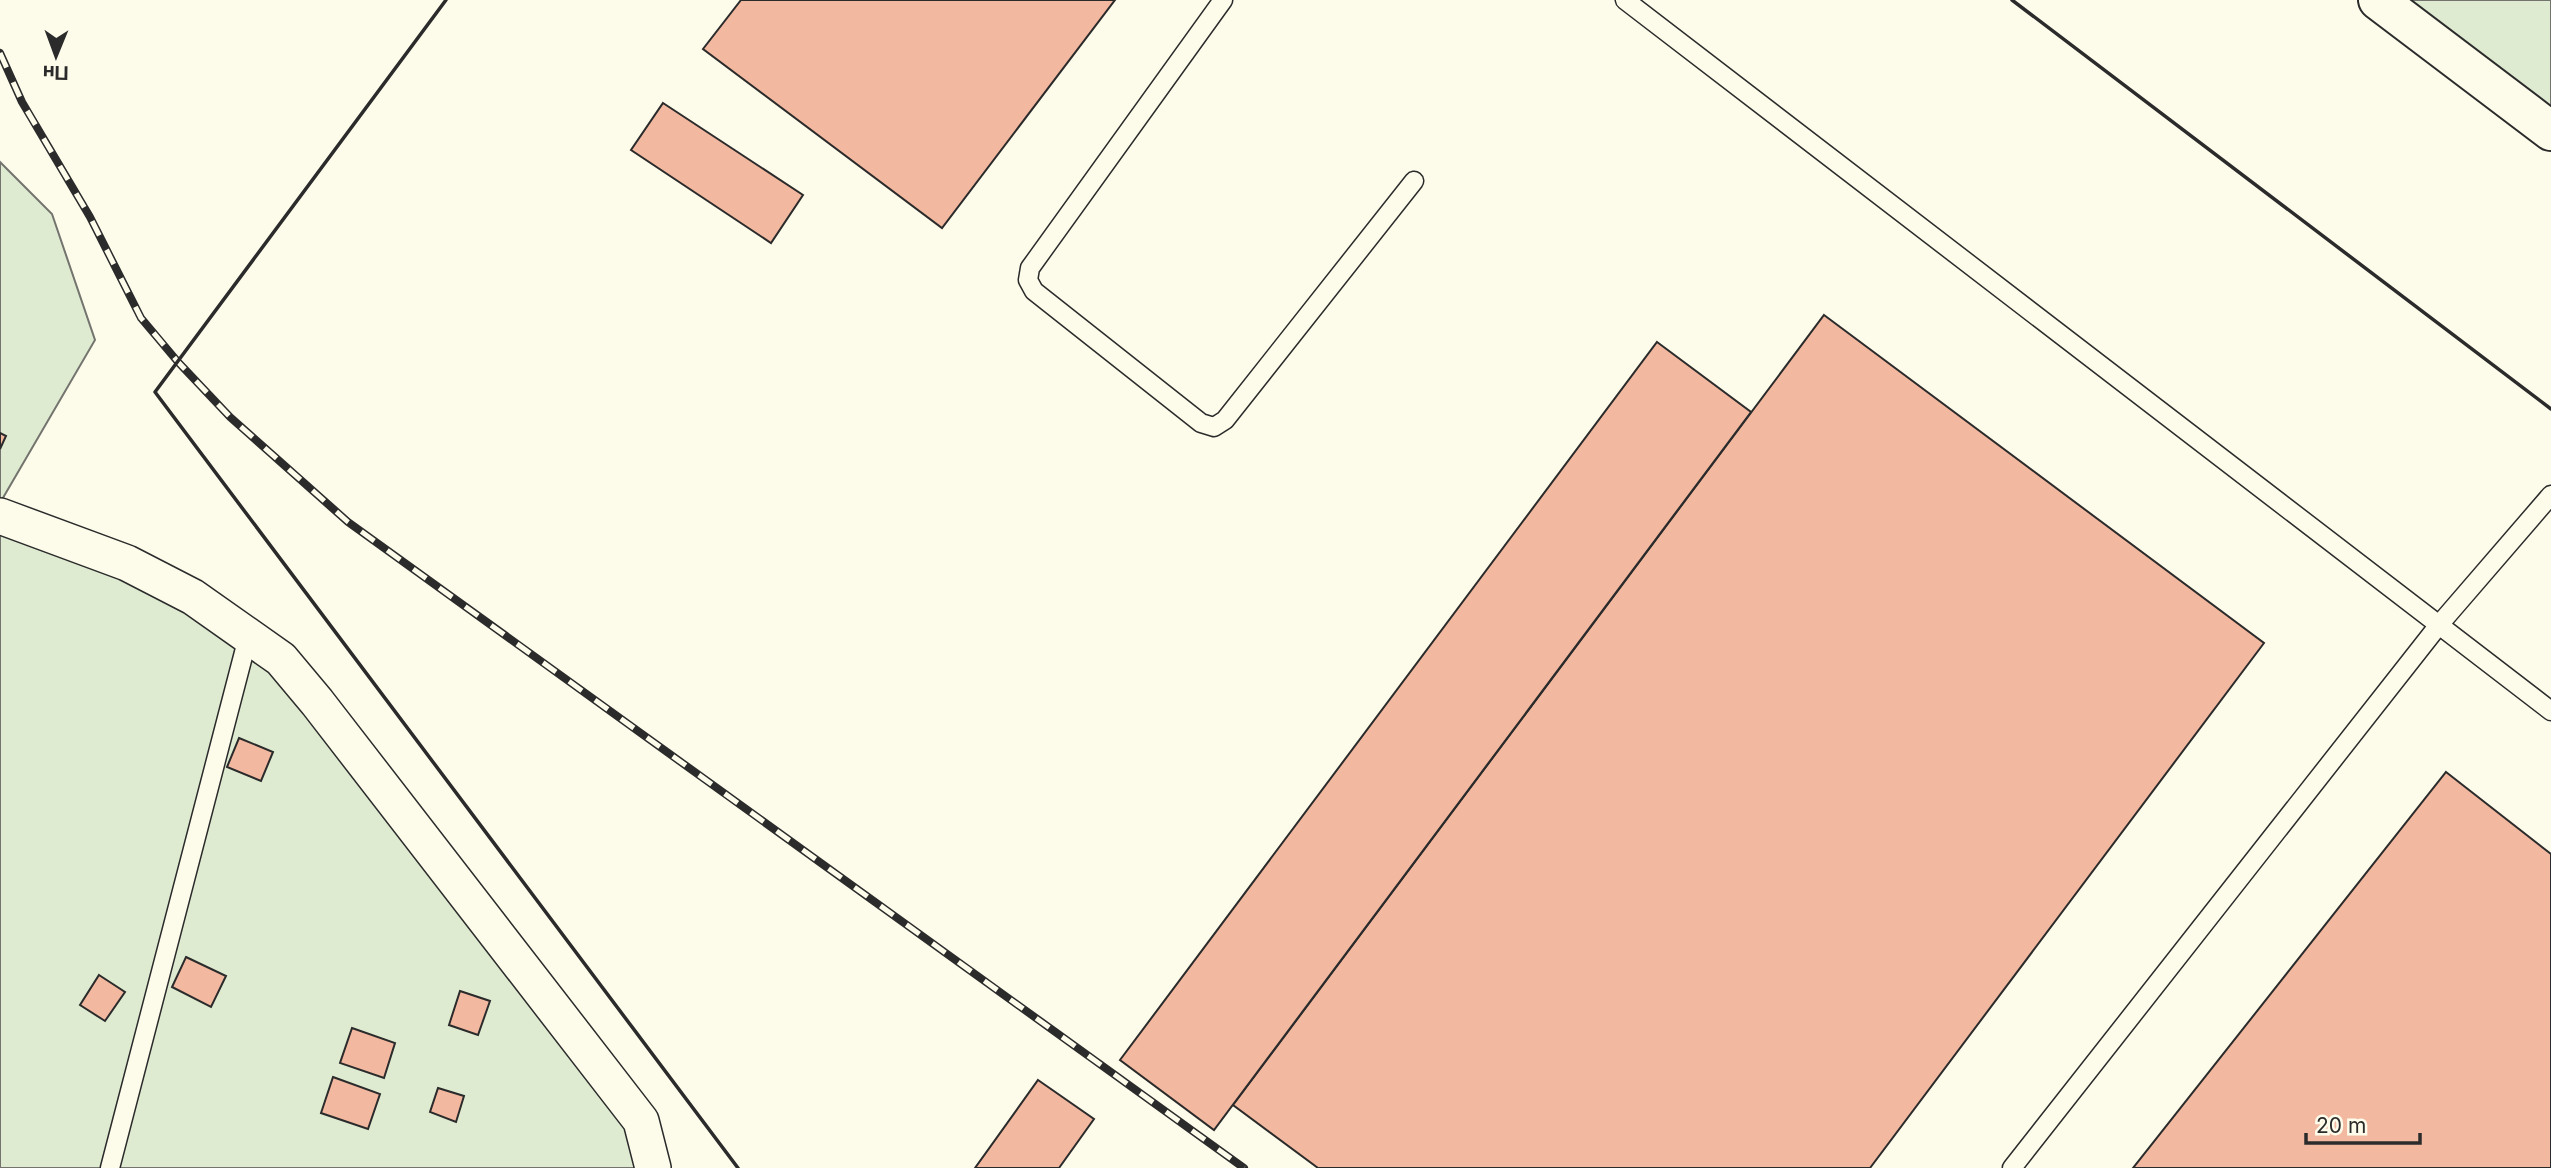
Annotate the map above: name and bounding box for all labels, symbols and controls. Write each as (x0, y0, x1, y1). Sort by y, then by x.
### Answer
north arrow (21, 21, 91, 91)
text: Пн (42, 61, 69, 84)
scale bar (2306, 1102, 2420, 1146)
text: 20 m (2316, 1113, 2366, 1138)

